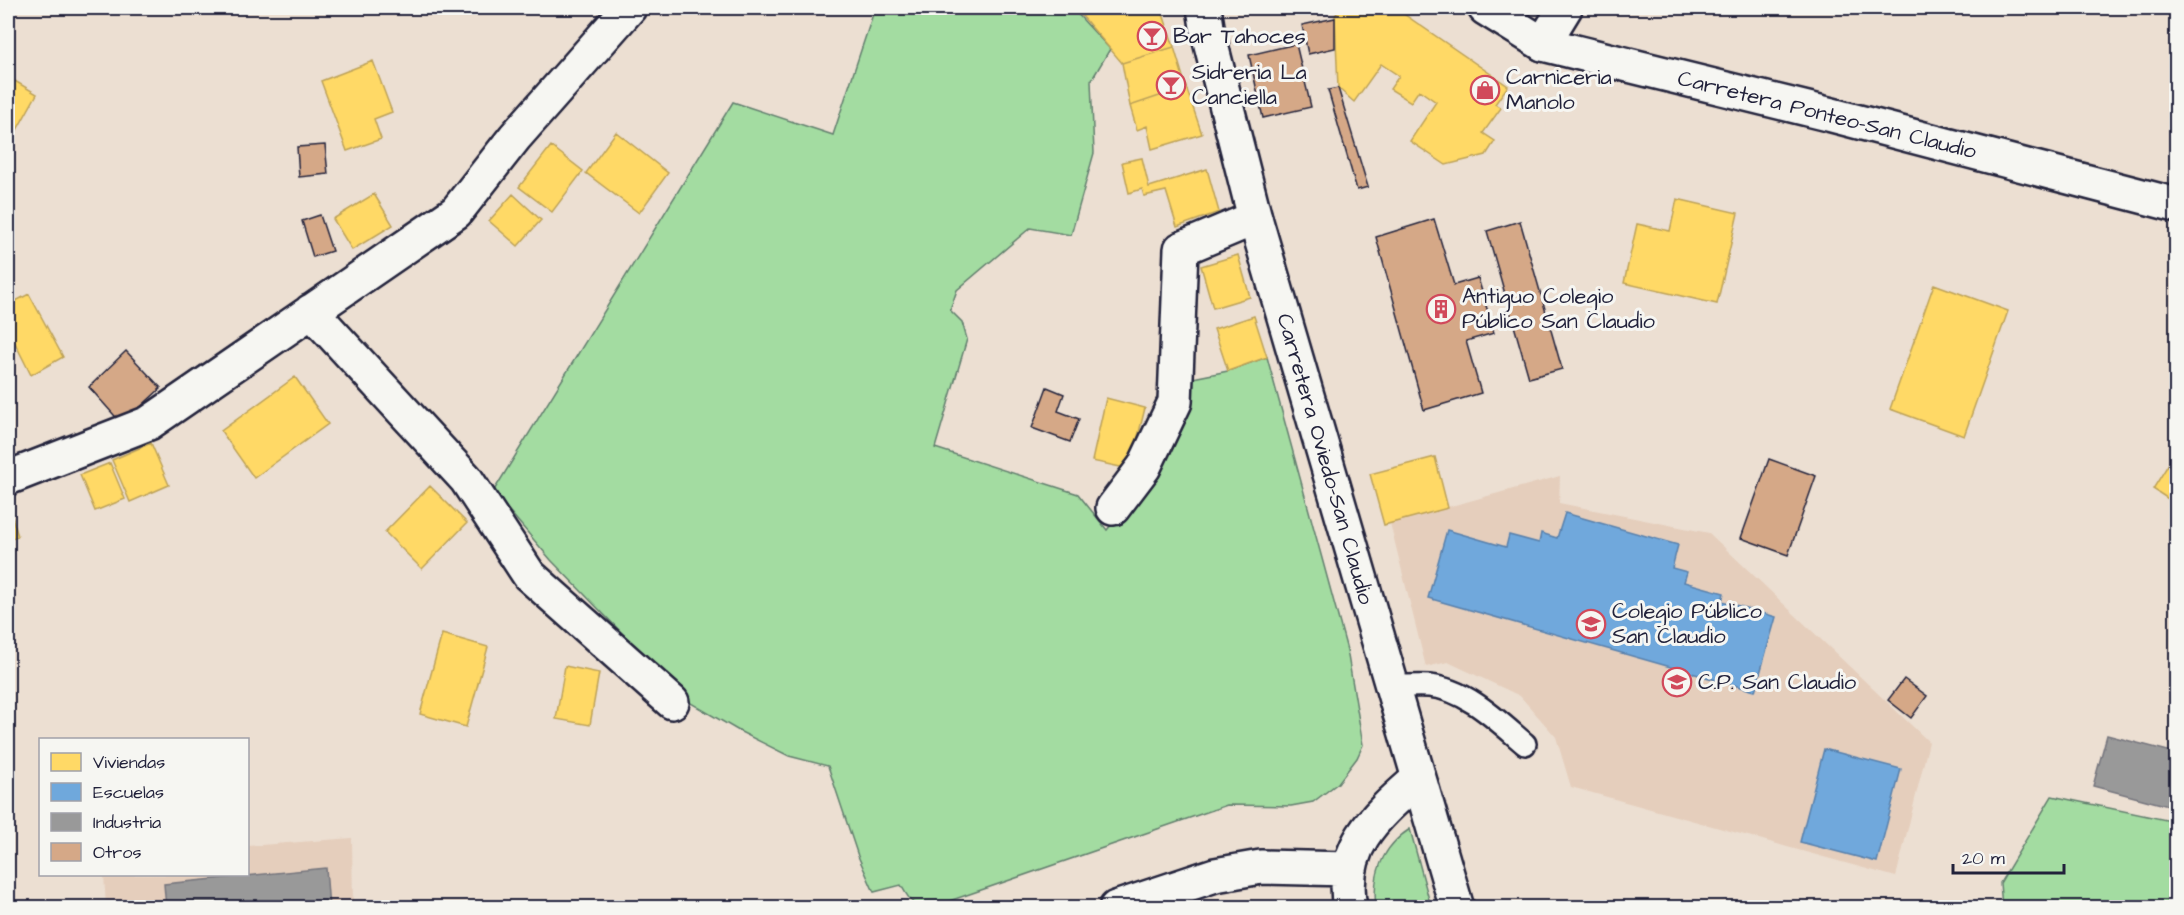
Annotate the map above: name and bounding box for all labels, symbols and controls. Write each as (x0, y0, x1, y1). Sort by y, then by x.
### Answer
bar icon: Bar Tahoces (1136, 20, 1168, 52)
place label: Bar Tahoces (1173, 21, 1306, 52)
place label: Sidreria La Canciella (1192, 57, 1307, 113)
place label: Carniceria Manolo (1506, 62, 1612, 118)
street label: Carretera Ponteo-San Claudio (1674, 63, 1980, 167)
bar icon: Sidreria La Canciella (1155, 69, 1187, 101)
shop icon: Carniceria Manolo (1469, 74, 1501, 106)
place label: Antiguo Colegio Público San Claudio (1462, 281, 1656, 337)
building icon: Antiguo Colegio Público San Claudio (1425, 293, 1457, 325)
street label: Carretera Oviedo-San Claudio (1269, 310, 1382, 609)
place label: Colegio Público San Claudio (1612, 596, 1762, 652)
school or university icon: Colegio Público San Claudio (1575, 608, 1607, 640)
school or university icon: C.P. San Claudio (1661, 666, 1693, 698)
place label: C.P. San Claudio (1698, 667, 1857, 698)
legend (39, 738, 249, 876)
text: Viviendas (93, 750, 165, 775)
text: Escuelas (93, 780, 164, 805)
text: Industria (93, 810, 161, 835)
scale bar (1953, 837, 2064, 875)
text: Otros (93, 840, 141, 865)
text: 20 m (1962, 846, 2005, 871)

